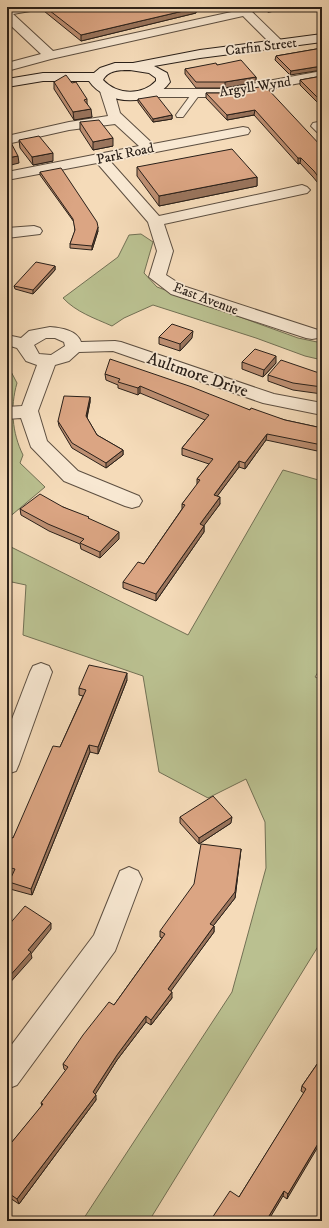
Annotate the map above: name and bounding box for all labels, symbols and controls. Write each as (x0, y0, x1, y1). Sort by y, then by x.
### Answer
street label: Carfin Street (224, 34, 298, 60)
street label: Argyll Wynd (218, 72, 292, 102)
street label: Park Road (95, 139, 156, 169)
street label: East Avenue (170, 278, 241, 320)
street label: Aultmore Drive (144, 347, 251, 402)

